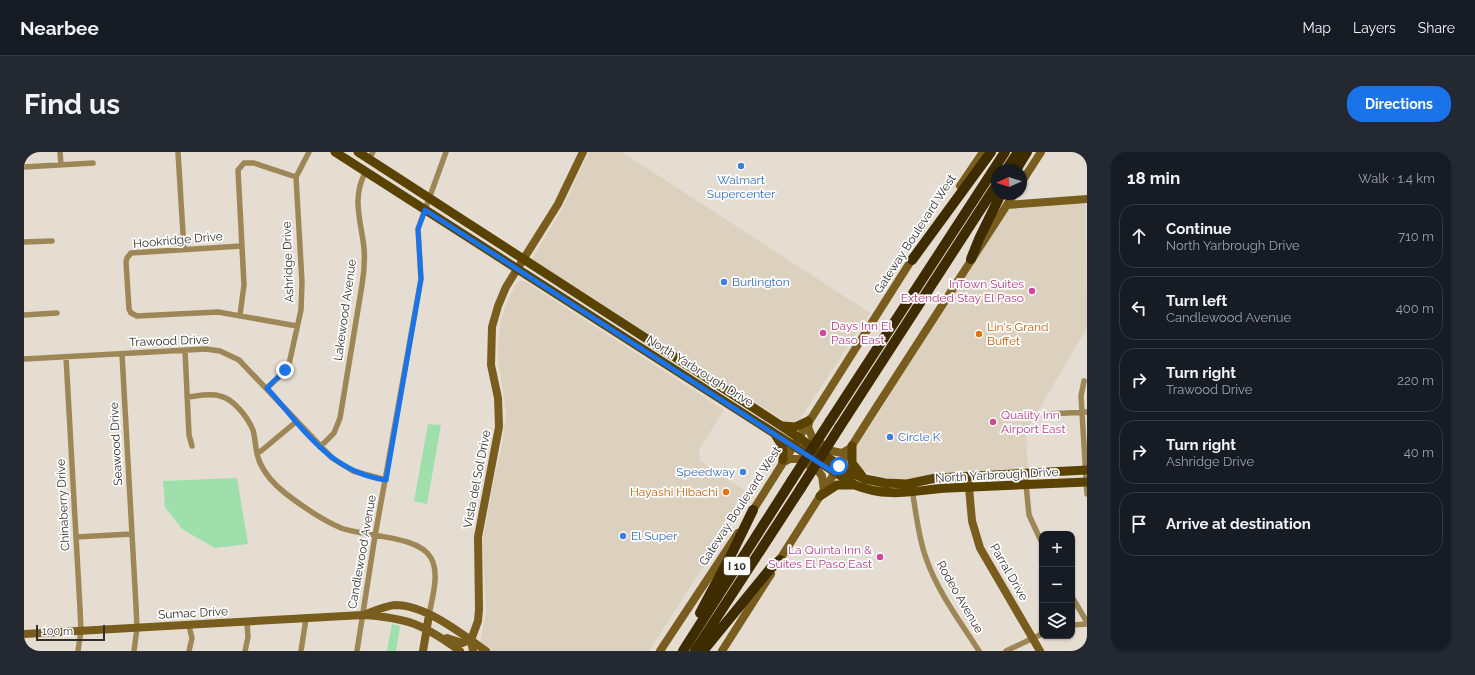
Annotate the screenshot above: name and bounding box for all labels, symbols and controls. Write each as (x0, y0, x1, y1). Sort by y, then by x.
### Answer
text: Nearbee (20, 17, 99, 39)
text: Map (1303, 20, 1331, 36)
text: Layers (1353, 20, 1396, 36)
text: Share (1418, 20, 1455, 36)
button: Directions (1347, 86, 1451, 122)
text: Find us (24, 88, 120, 121)
marker: Walmart Supercenter (736, 161, 746, 171)
north arrow (991, 164, 1027, 200)
text: 18 min (1127, 168, 1180, 188)
text: Walk · 1.4 km (1358, 171, 1435, 186)
street label: Gateway Boulevard West (871, 172, 959, 296)
place label: Walmart Supercenter (707, 173, 776, 201)
text: Continue (1166, 220, 1231, 238)
street label: Ashridge Drive (280, 221, 296, 303)
icon: ahead (1128, 225, 1150, 247)
street label: Hookridge Drive (133, 229, 223, 251)
text: 710 m (1398, 229, 1434, 244)
text: North Yarbrough Drive (1166, 238, 1300, 253)
street label: Lakewood Avenue (331, 258, 359, 362)
place label: Burlington (732, 275, 790, 289)
marker: Burlington (719, 277, 729, 287)
place label: InTown Suites Extended Stay El Paso (901, 277, 1024, 305)
marker: InTown Suites Extended Stay El Paso (1027, 286, 1037, 296)
text: Turn left (1166, 292, 1227, 310)
icon: left (1128, 297, 1150, 319)
text: 400 m (1396, 301, 1434, 316)
text: Candlewood Avenue (1166, 310, 1291, 325)
place label: Days Inn El Paso East (831, 319, 892, 347)
place label: Lin's Grand Buffet (987, 320, 1048, 348)
marker: Days Inn El Paso East (818, 328, 828, 338)
marker: Lin's Grand Buffet (974, 329, 984, 339)
street label: North Yarbrough Drive (644, 332, 756, 410)
street label: Trawood Drive (129, 333, 209, 349)
route end (276, 361, 294, 379)
text: Turn right (1166, 364, 1236, 382)
icon: right (1128, 369, 1150, 391)
text: 220 m (1397, 373, 1434, 388)
text: Trawood Drive (1166, 382, 1252, 397)
street label: Seawood Drive (107, 402, 125, 486)
place label: Quality Inn Airport East (1001, 408, 1065, 436)
marker: Quality Inn Airport East (988, 417, 998, 427)
street label: Vista del Sol Drive (461, 429, 493, 529)
place label: Circle K (898, 430, 941, 444)
marker: Circle K (885, 432, 895, 442)
text: Turn right (1166, 436, 1236, 454)
icon: right (1128, 441, 1150, 463)
street label: Gateway Boulevard West (696, 444, 784, 568)
text: 40 m (1404, 445, 1434, 460)
text: Ashridge Drive (1166, 454, 1254, 469)
route start (830, 457, 848, 475)
street label: Chinaberry Drive (54, 459, 72, 551)
place label: Speedway (676, 465, 735, 479)
street label: North Yarbrough Drive (935, 465, 1059, 485)
marker: Speedway (738, 467, 748, 477)
place label: Hayashi Hibachi (630, 485, 718, 499)
marker: Hayashi Hibachi (721, 487, 731, 497)
street label: Candlewood Avenue (345, 494, 379, 610)
icon: arrive (1128, 513, 1150, 535)
text: Arrive at destination (1166, 515, 1311, 533)
place label: El Super (631, 529, 678, 543)
marker: El Super (618, 531, 628, 541)
map controls (1039, 531, 1075, 639)
button: + (1039, 531, 1075, 567)
street label: Parral Drive (987, 541, 1031, 603)
place label: La Quinta Inn & Suites El Paso East (768, 543, 872, 571)
marker: La Quinta Inn & Suites El Paso East (875, 552, 885, 562)
road number: I 10 (724, 557, 750, 575)
street label: Rodeo Avenue (934, 558, 986, 636)
button: − (1039, 567, 1075, 603)
button: layers (1039, 603, 1075, 639)
street label: Sumac Drive (158, 604, 228, 622)
scale bar (36, 623, 105, 642)
text: 100 m (42, 625, 73, 638)

